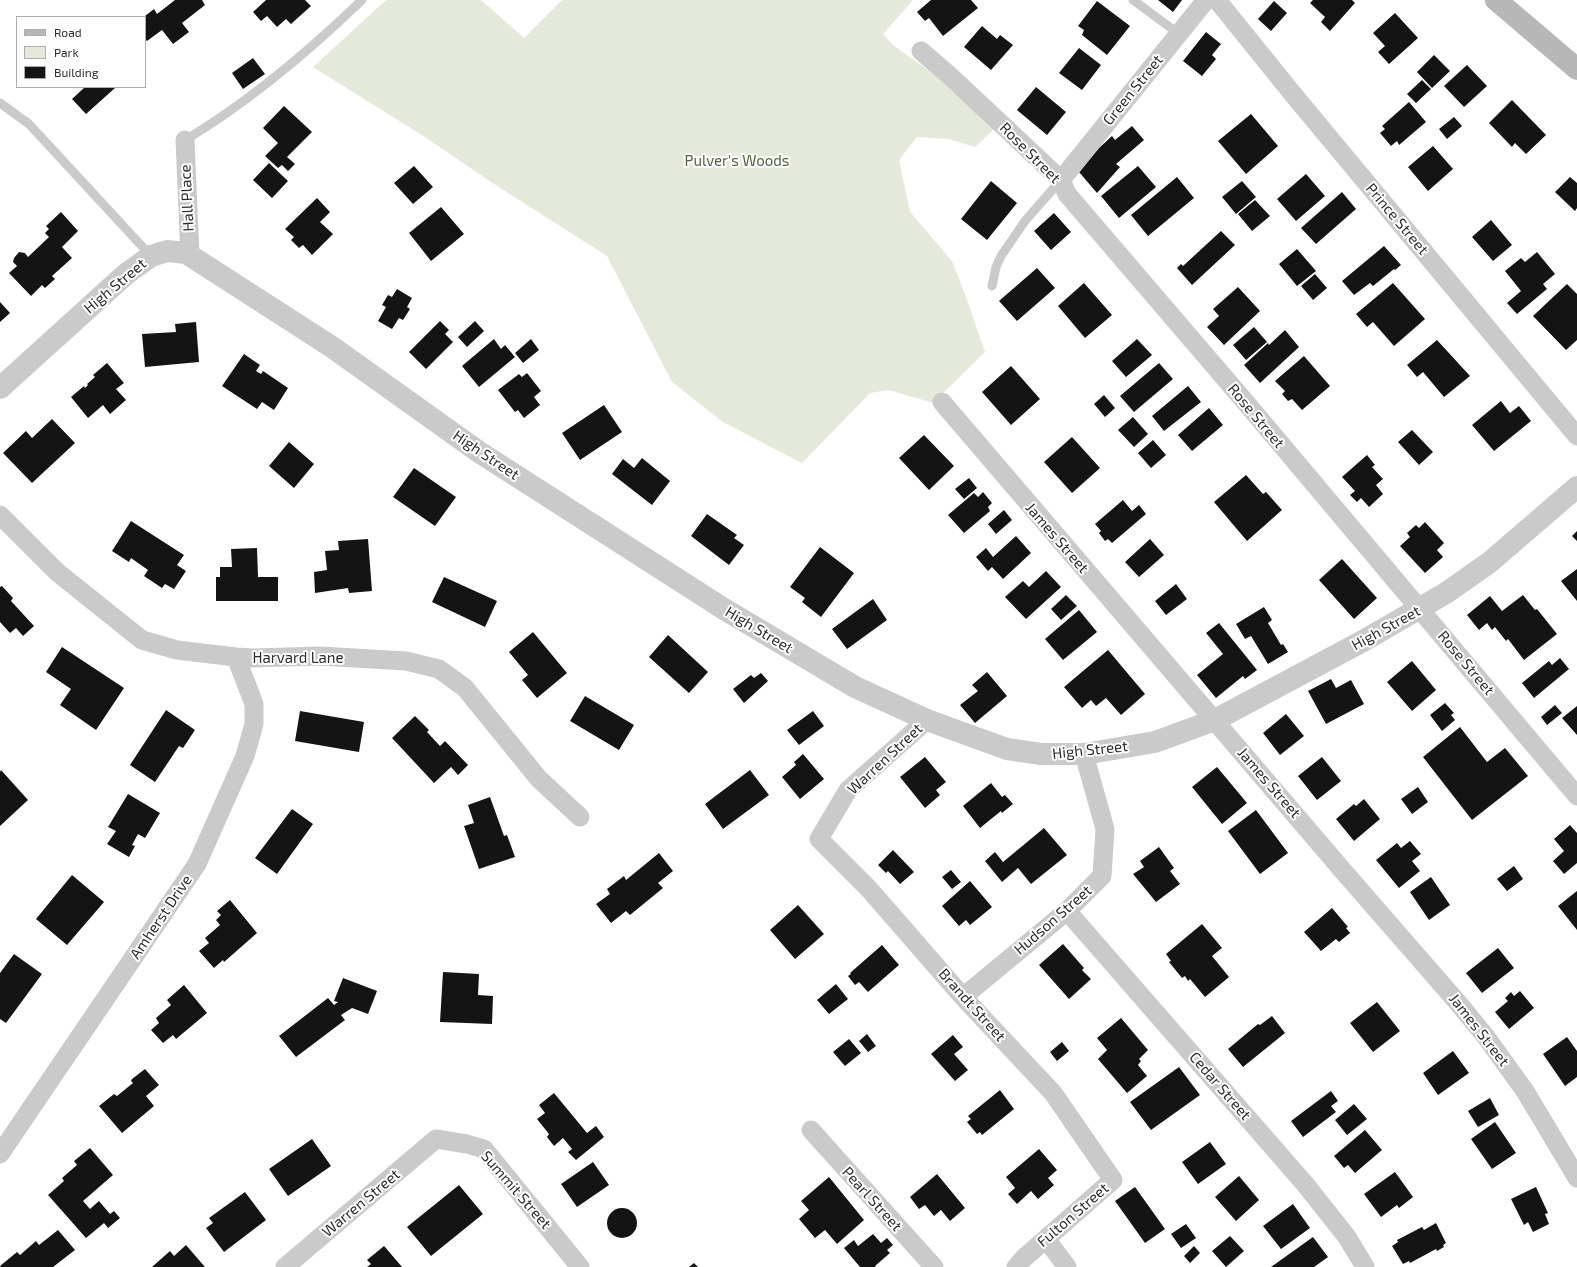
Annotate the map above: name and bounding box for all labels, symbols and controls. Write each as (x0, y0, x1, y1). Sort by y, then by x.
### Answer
legend (16, 16, 146, 88)
text: Road (54, 25, 82, 39)
text: Park (54, 45, 79, 59)
street label: Green Street (1099, 51, 1167, 129)
text: Building (54, 65, 98, 79)
street label: Rose Street (996, 119, 1064, 187)
park label: Pulver's Woods (685, 152, 789, 170)
street label: Hall Place (176, 164, 198, 232)
street label: Prince Street (1362, 180, 1432, 258)
street label: High Street (80, 255, 150, 317)
street label: Rose Street (1224, 380, 1288, 452)
street label: High Street (450, 426, 522, 484)
street label: James Street (1022, 499, 1092, 577)
street label: High Street (1348, 602, 1424, 654)
street label: High Street (722, 603, 796, 657)
street label: Rose Street (1434, 627, 1498, 699)
street label: Harvard Lane (253, 649, 343, 667)
street label: Warren Street (844, 720, 926, 798)
street label: High Street (1051, 737, 1129, 763)
street label: James Street (1234, 744, 1304, 822)
street label: Amherst Drive (126, 872, 196, 962)
street label: Hudson Street (1010, 881, 1096, 959)
street label: Brandt Street (935, 965, 1009, 1045)
street label: James Street (1445, 990, 1513, 1070)
street label: Cedar Street (1185, 1048, 1255, 1124)
street label: Summit Street (477, 1147, 555, 1233)
street label: Pearl Street (838, 1163, 906, 1235)
street label: Warren Street (318, 1165, 404, 1241)
street label: Fulton Street (1034, 1179, 1112, 1251)

